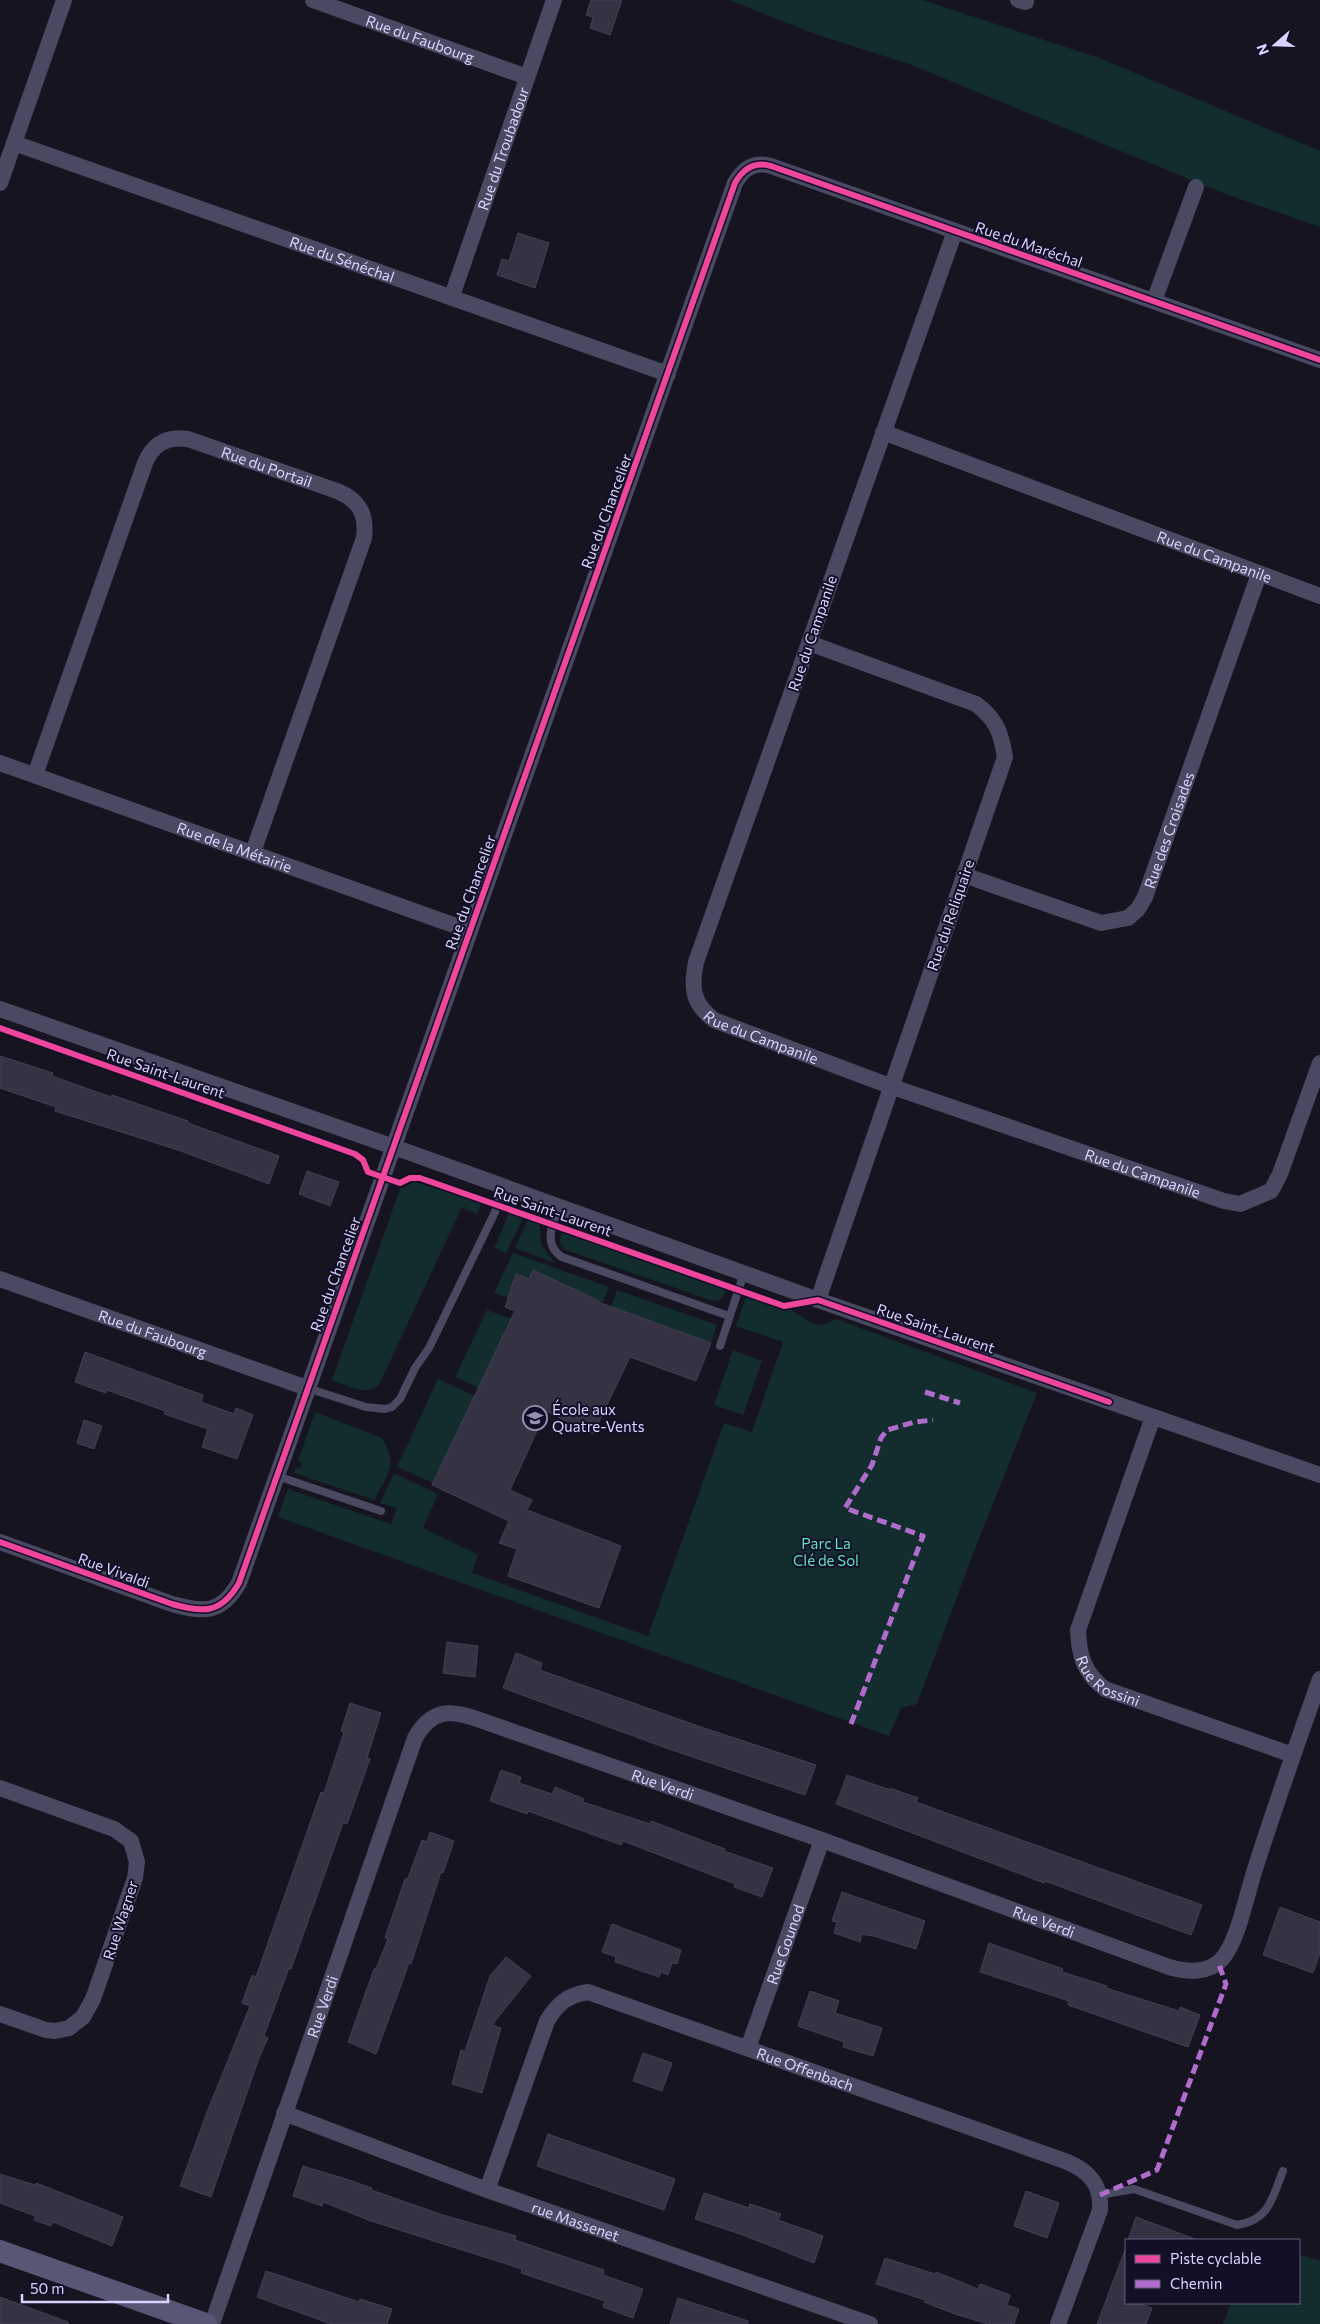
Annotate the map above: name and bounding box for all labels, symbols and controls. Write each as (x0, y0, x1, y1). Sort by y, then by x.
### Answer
street label: Rue du Faubourg (364, 11, 477, 66)
north arrow (1250, 20, 1300, 70)
text: N (1253, 42, 1272, 57)
street label: Rue du Troubadour (473, 84, 532, 213)
street label: Rue du Maréchal (973, 217, 1085, 271)
street label: Rue du Sénéchal (287, 232, 397, 286)
street label: Rue du Portail (219, 442, 315, 491)
street label: Rue du Chancelier (577, 451, 635, 571)
street label: Rue du Campanile (1155, 527, 1274, 586)
street label: Rue du Campanile (784, 573, 840, 693)
street label: Rue des Croisades (1140, 769, 1198, 891)
street label: Rue de la Métairie (174, 818, 295, 876)
street label: Rue du Chancelier (441, 832, 499, 952)
street label: Rue du Reliquaire (922, 857, 978, 973)
street label: Rue du Campanile (700, 1006, 821, 1067)
street label: Rue Saint-Laurent (104, 1044, 228, 1102)
street label: Rue du Campanile (1082, 1145, 1203, 1201)
street label: Rue Saint-Laurent (491, 1182, 615, 1240)
street label: Rue du Chancelier (306, 1214, 364, 1334)
street label: Rue Saint-Laurent (874, 1299, 998, 1357)
street label: Rue du Faubourg (96, 1306, 209, 1361)
place label: École aux Quatre-Vents (552, 1399, 645, 1435)
school or university icon: École aux Quatre-Vents (522, 1405, 548, 1431)
park label: Parc La Clé de Sol (793, 1534, 859, 1569)
street label: Rue Vivaldi (76, 1549, 152, 1591)
street label: Rue Rossini (1073, 1653, 1142, 1710)
street label: Rue Verdi (629, 1765, 696, 1803)
street label: Rue Wagner (99, 1878, 141, 1962)
street label: Rue Gounod (762, 1902, 807, 1987)
street label: Rue Verdi (1011, 1902, 1077, 1941)
street label: Rue Verdi (303, 1973, 341, 2040)
street label: Rue Offenbach (754, 2043, 856, 2094)
street label: rue Massenet (530, 2197, 622, 2245)
legend (1125, 2239, 1300, 2304)
text: Piste cyclable (1170, 2249, 1262, 2267)
scale bar (22, 2272, 169, 2304)
text: Chemin (1170, 2274, 1222, 2292)
text: 50 m (30, 2279, 64, 2297)

